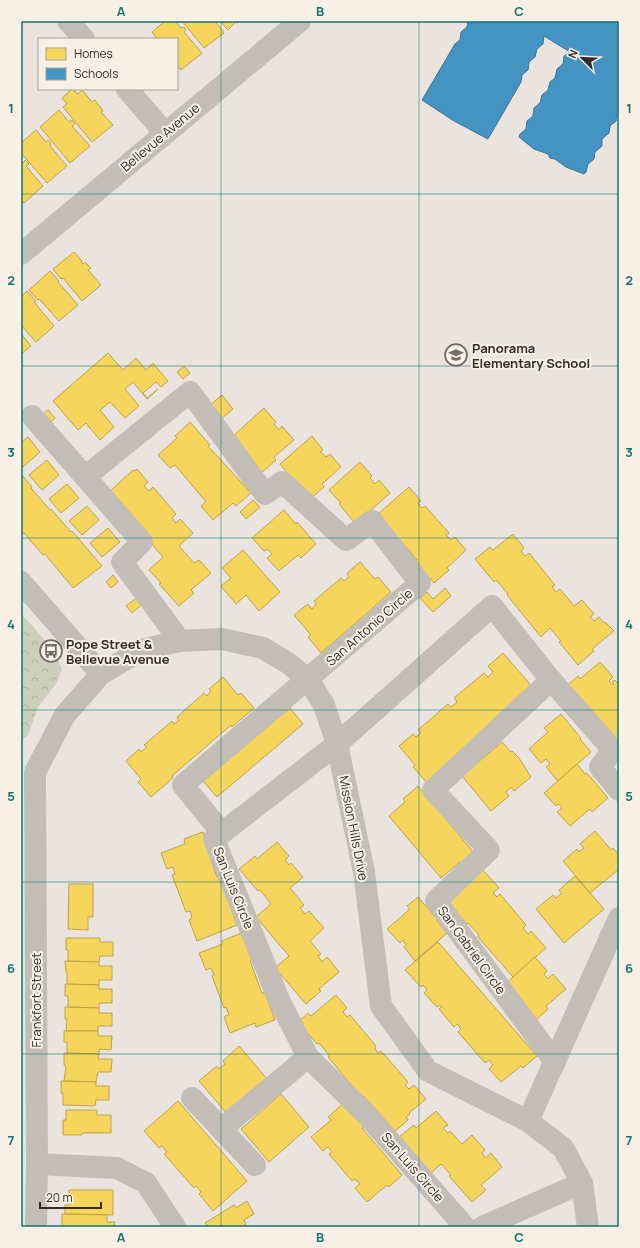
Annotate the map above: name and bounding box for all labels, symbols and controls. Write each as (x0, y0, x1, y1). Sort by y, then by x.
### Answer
text: A (117, 2, 126, 20)
text: B (316, 2, 324, 20)
text: C (514, 2, 524, 20)
legend (38, 38, 178, 90)
north arrow (562, 38, 602, 78)
text: Homes (74, 45, 113, 62)
text: N (564, 47, 581, 60)
text: Schools (74, 65, 118, 82)
street label: Bellevue Avenue (117, 98, 204, 175)
text: 1 (8, 99, 14, 117)
text: 1 (626, 99, 632, 117)
text: 2 (7, 271, 15, 289)
text: 2 (625, 271, 633, 289)
place label: Panorama Elementary School (472, 339, 590, 372)
school or university icon: Panorama Elementary School (443, 342, 469, 368)
text: 3 (7, 443, 15, 461)
text: 3 (625, 443, 633, 461)
street label: San Antonio Circle (322, 584, 417, 670)
text: 4 (7, 615, 15, 633)
text: 4 (625, 615, 633, 633)
place label: Pope Street & Bellevue Avenue (66, 635, 170, 668)
bus stop icon: Pope Street & Bellevue Avenue (38, 638, 64, 664)
street label: Mission Hills Drive (335, 774, 373, 882)
text: 5 (7, 787, 15, 805)
text: 5 (625, 787, 633, 805)
street label: San Luis Circle (209, 844, 259, 932)
street label: San Gabriel Circle (434, 902, 510, 998)
street label: Frankfort Street (27, 952, 45, 1048)
text: 6 (7, 959, 15, 977)
text: 6 (625, 959, 633, 977)
street label: San Luis Circle (378, 1128, 449, 1206)
text: 7 (8, 1131, 15, 1149)
text: 7 (626, 1131, 633, 1149)
scale bar (40, 1184, 101, 1210)
text: 20 m (46, 1189, 73, 1206)
text: A (117, 1228, 126, 1246)
text: B (316, 1228, 324, 1246)
text: C (514, 1228, 524, 1246)

